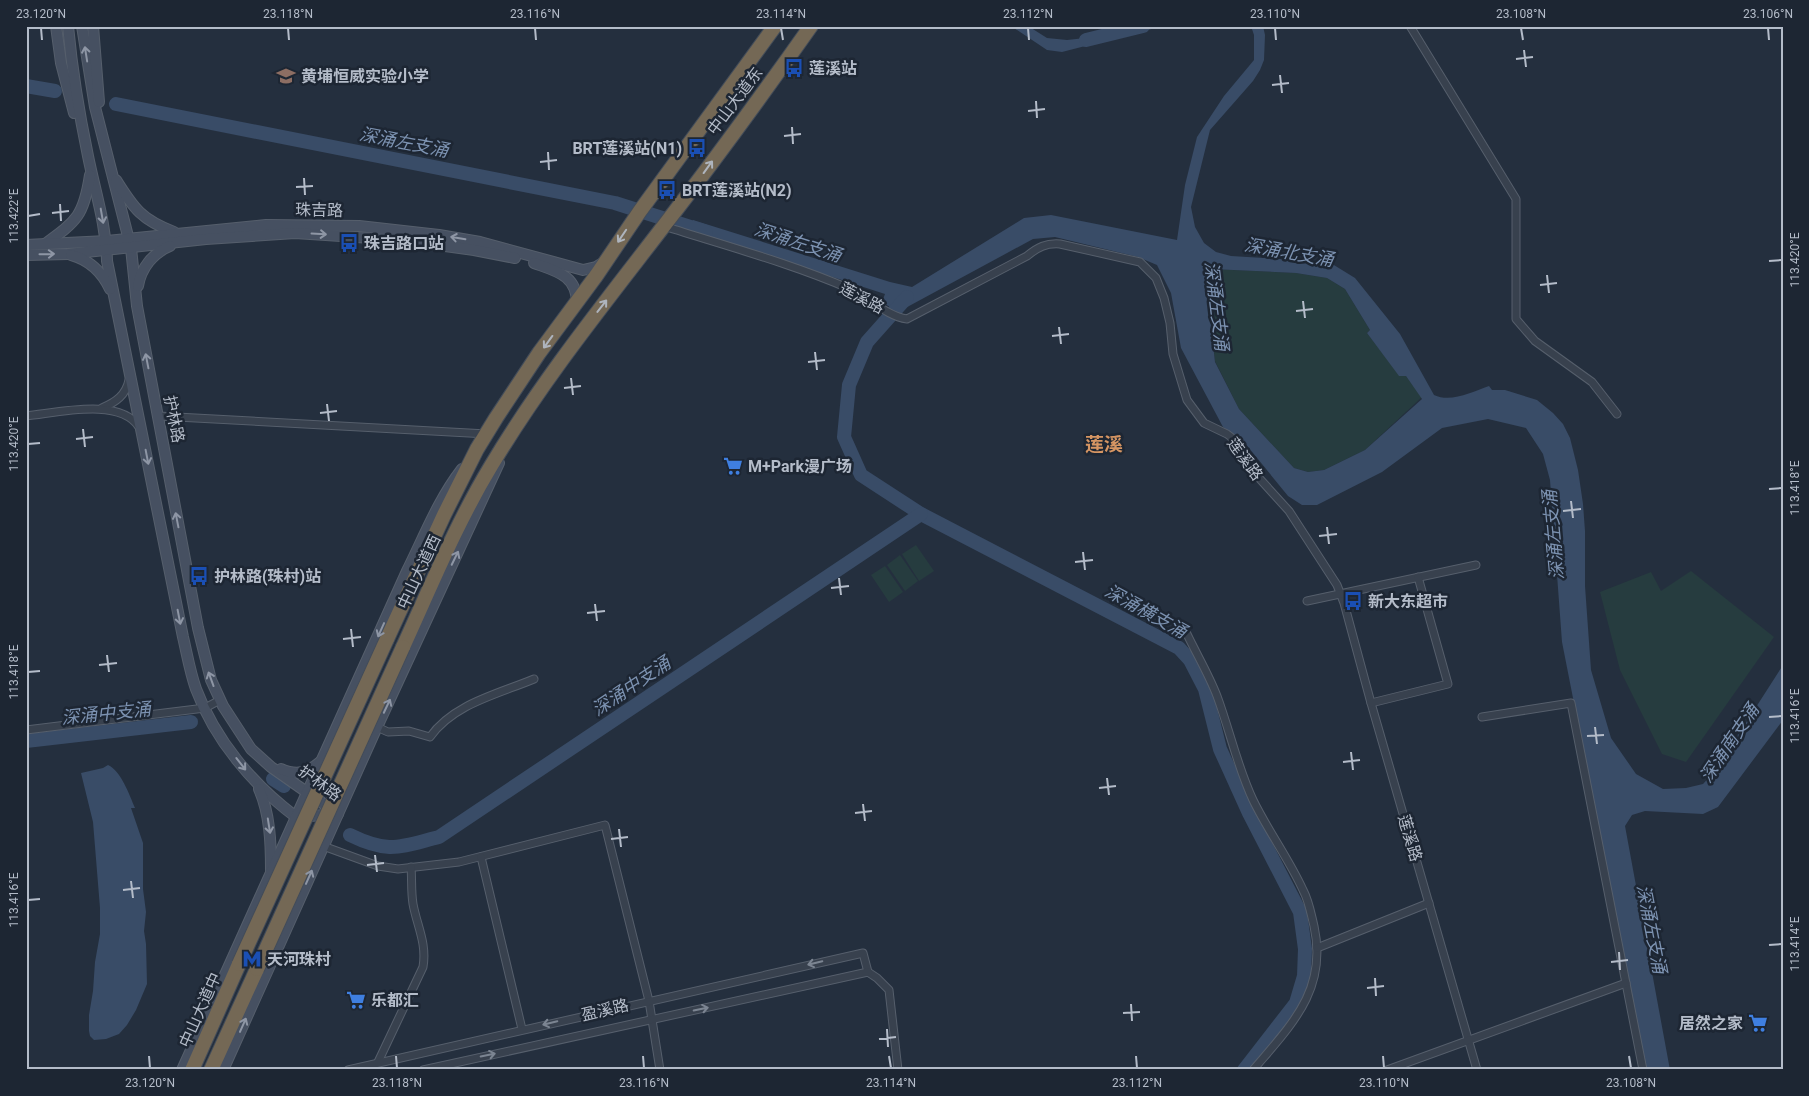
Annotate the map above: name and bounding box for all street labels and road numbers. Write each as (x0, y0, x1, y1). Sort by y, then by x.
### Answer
street label: 中山大道东 (703, 63, 767, 139)
street label: 珠吉路 (295, 200, 343, 220)
street label: 莲溪路 (836, 278, 888, 318)
street label: 护林路 (160, 394, 188, 444)
street label: 莲溪路 (1223, 434, 1267, 484)
street label: 中山大道西 (393, 532, 445, 612)
street label: 护林路 (295, 761, 345, 805)
street label: 莲溪路 (1394, 812, 1426, 864)
street label: 中山大道中 (175, 970, 225, 1050)
street label: 盈溪路 (579, 995, 631, 1025)

